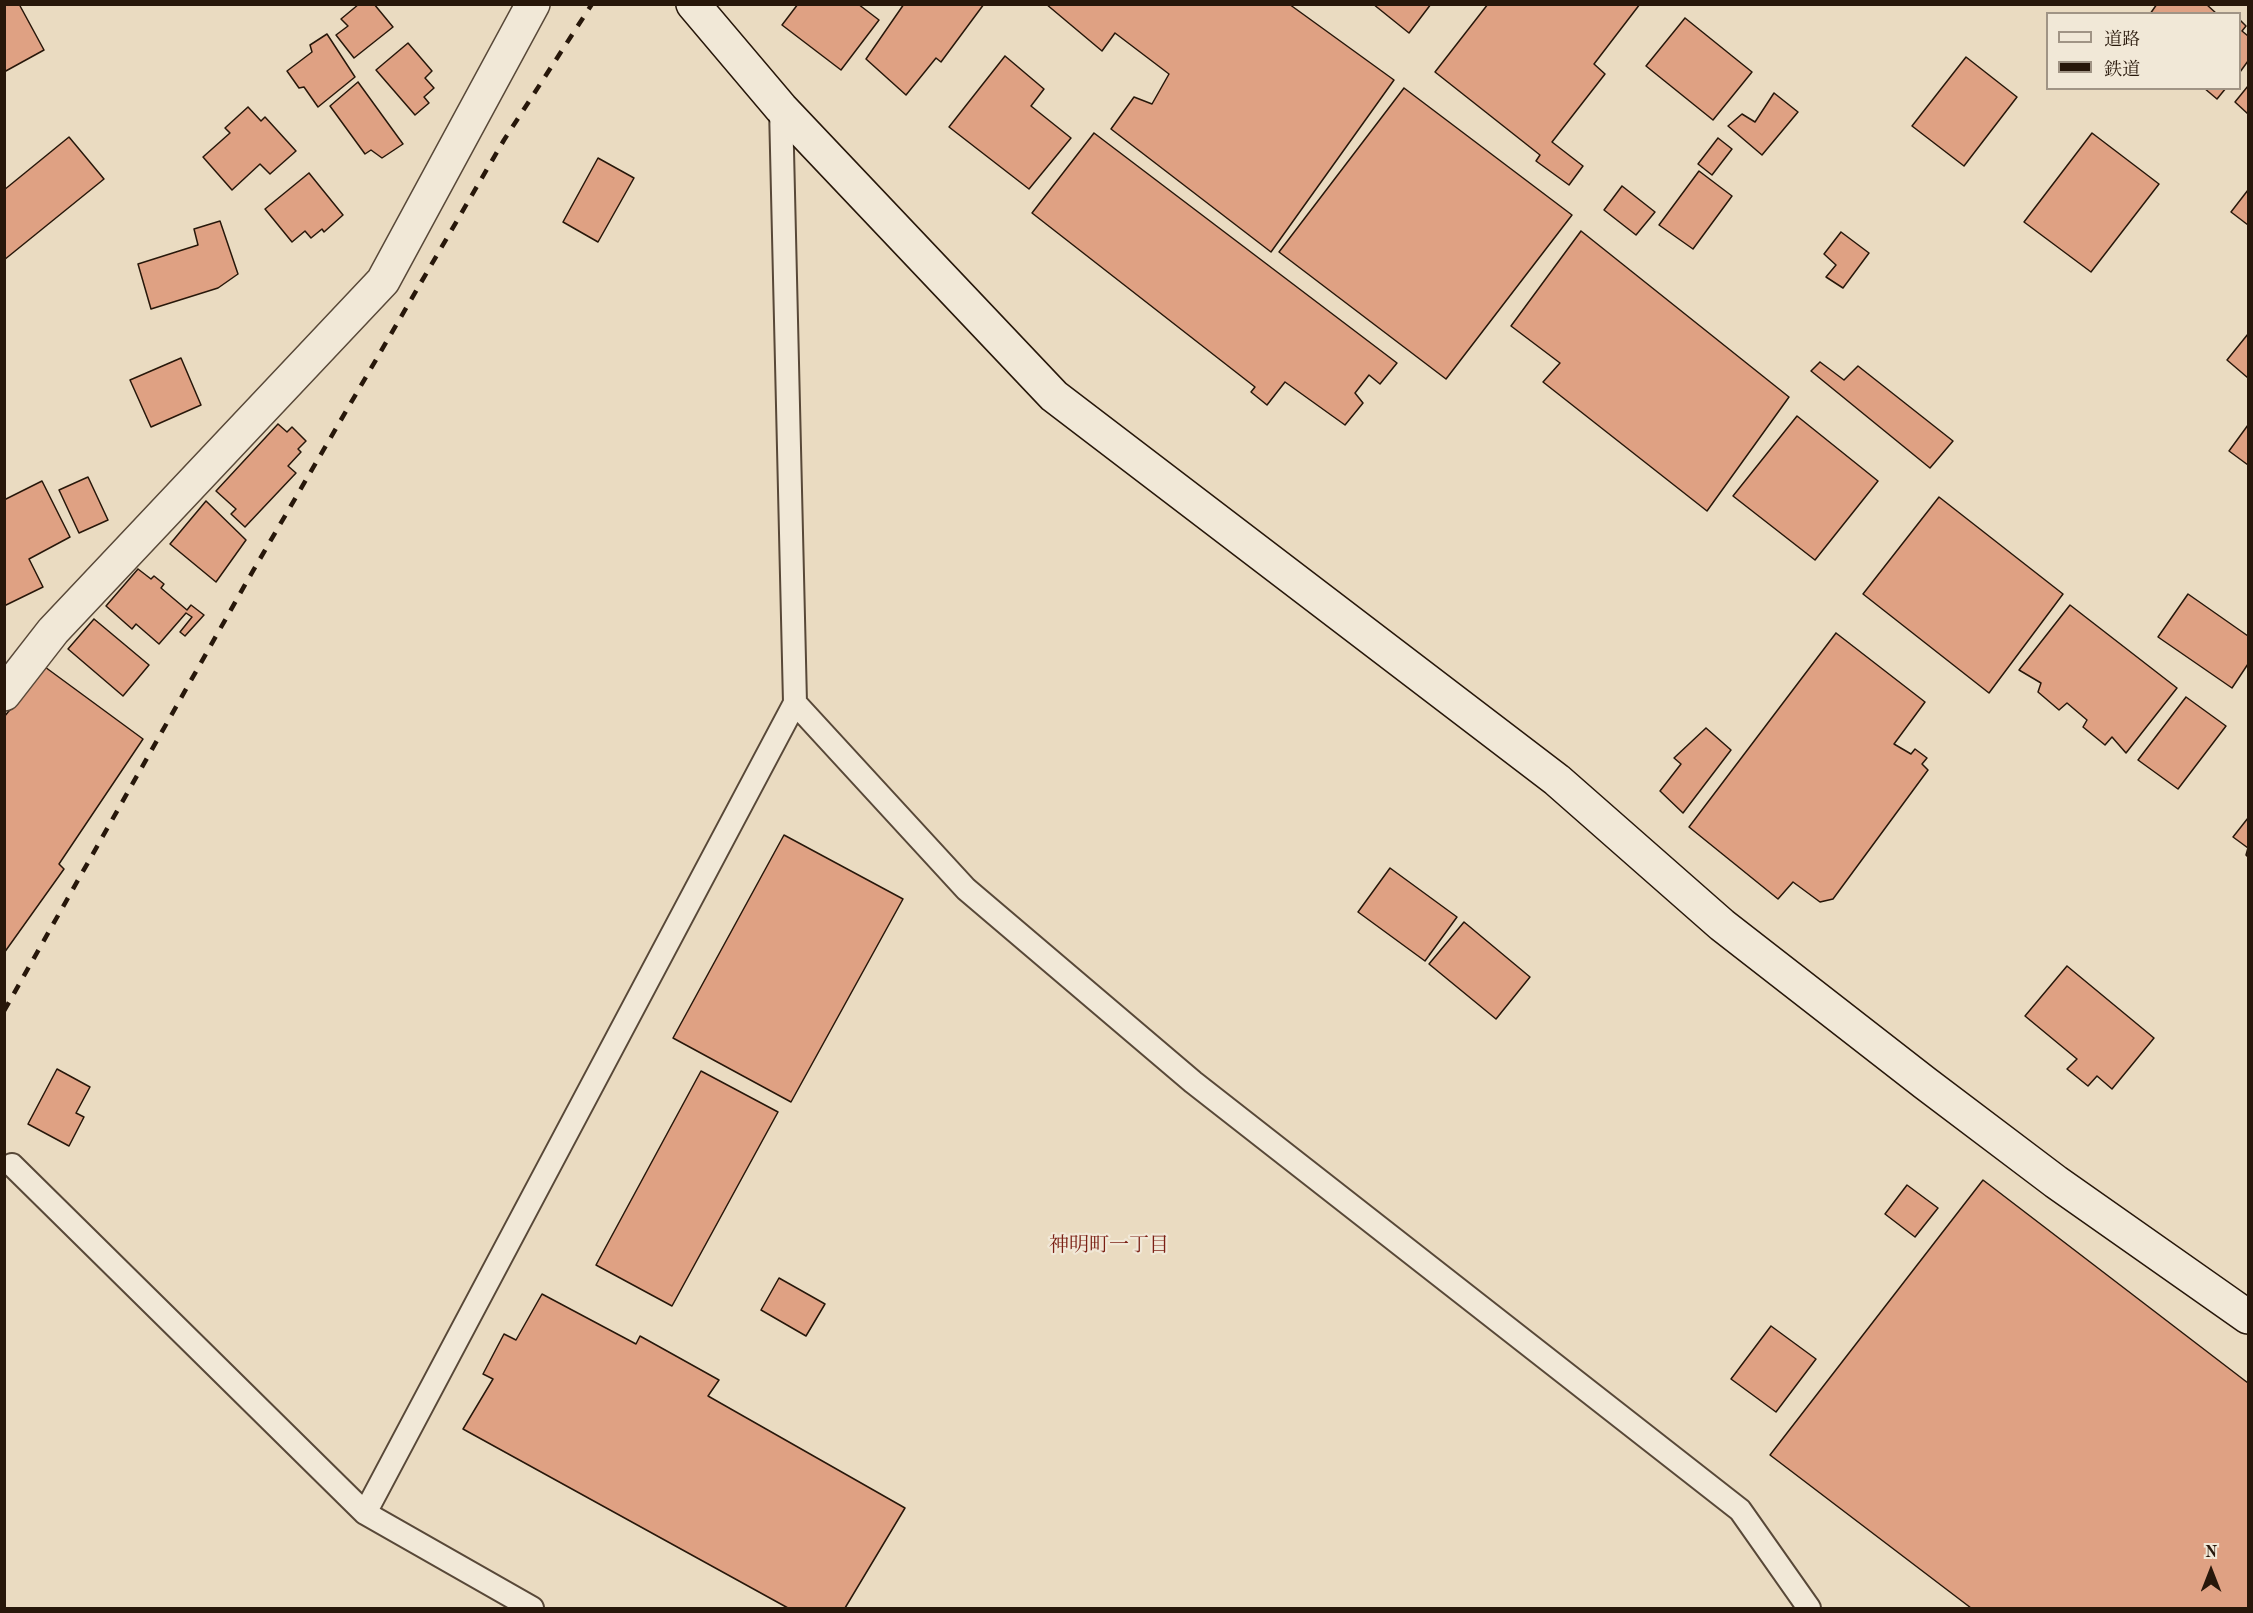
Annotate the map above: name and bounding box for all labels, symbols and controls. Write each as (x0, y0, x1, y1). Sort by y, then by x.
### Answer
legend (2046, 12, 2241, 90)
text: 道路 (2104, 31, 2140, 49)
text: 鉄道 (2104, 61, 2140, 79)
district label: 神明町一丁目 (1049, 1234, 1169, 1258)
north arrow (2181, 1541, 2241, 1601)
text: N (2205, 1545, 2217, 1561)

